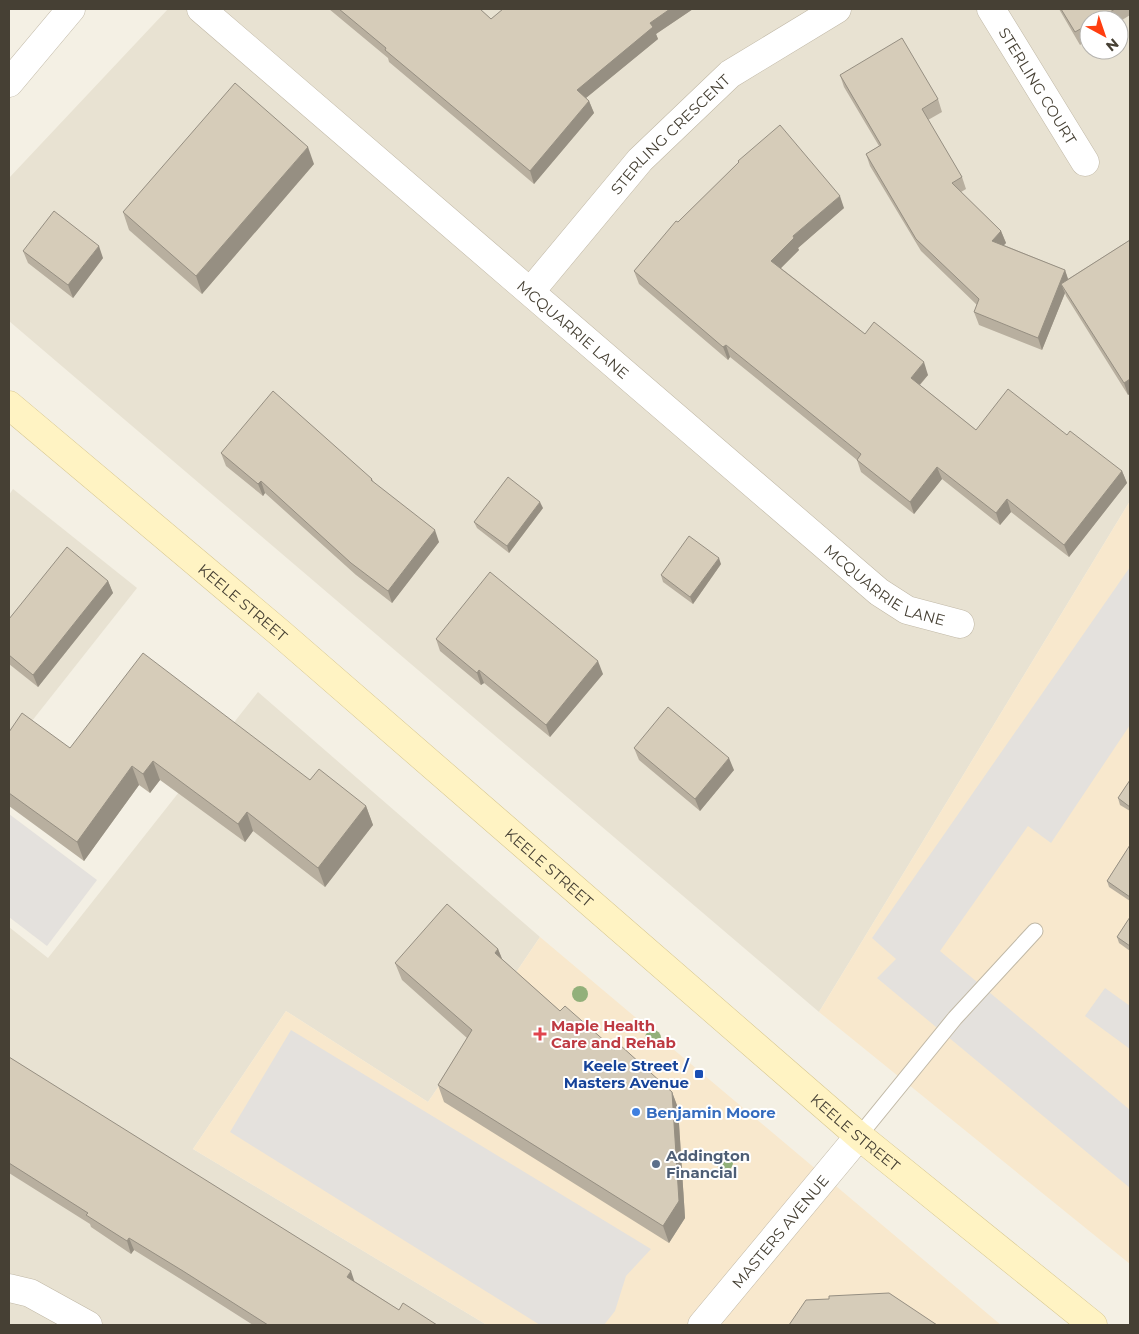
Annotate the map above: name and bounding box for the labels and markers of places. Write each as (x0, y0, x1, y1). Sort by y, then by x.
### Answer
place label: Maple Health Care and Rehab (551, 1016, 676, 1052)
marker: Maple Health Care and Rehab (533, 1027, 547, 1041)
place label: Keele Street / Masters Avenue (564, 1056, 690, 1092)
marker: Keele Street / Masters Avenue (693, 1068, 705, 1080)
place label: Benjamin Moore (646, 1103, 776, 1122)
marker: Benjamin Moore (630, 1106, 642, 1118)
place label: Addington Financial (665, 1146, 750, 1182)
marker: Addington Financial (650, 1158, 662, 1170)

